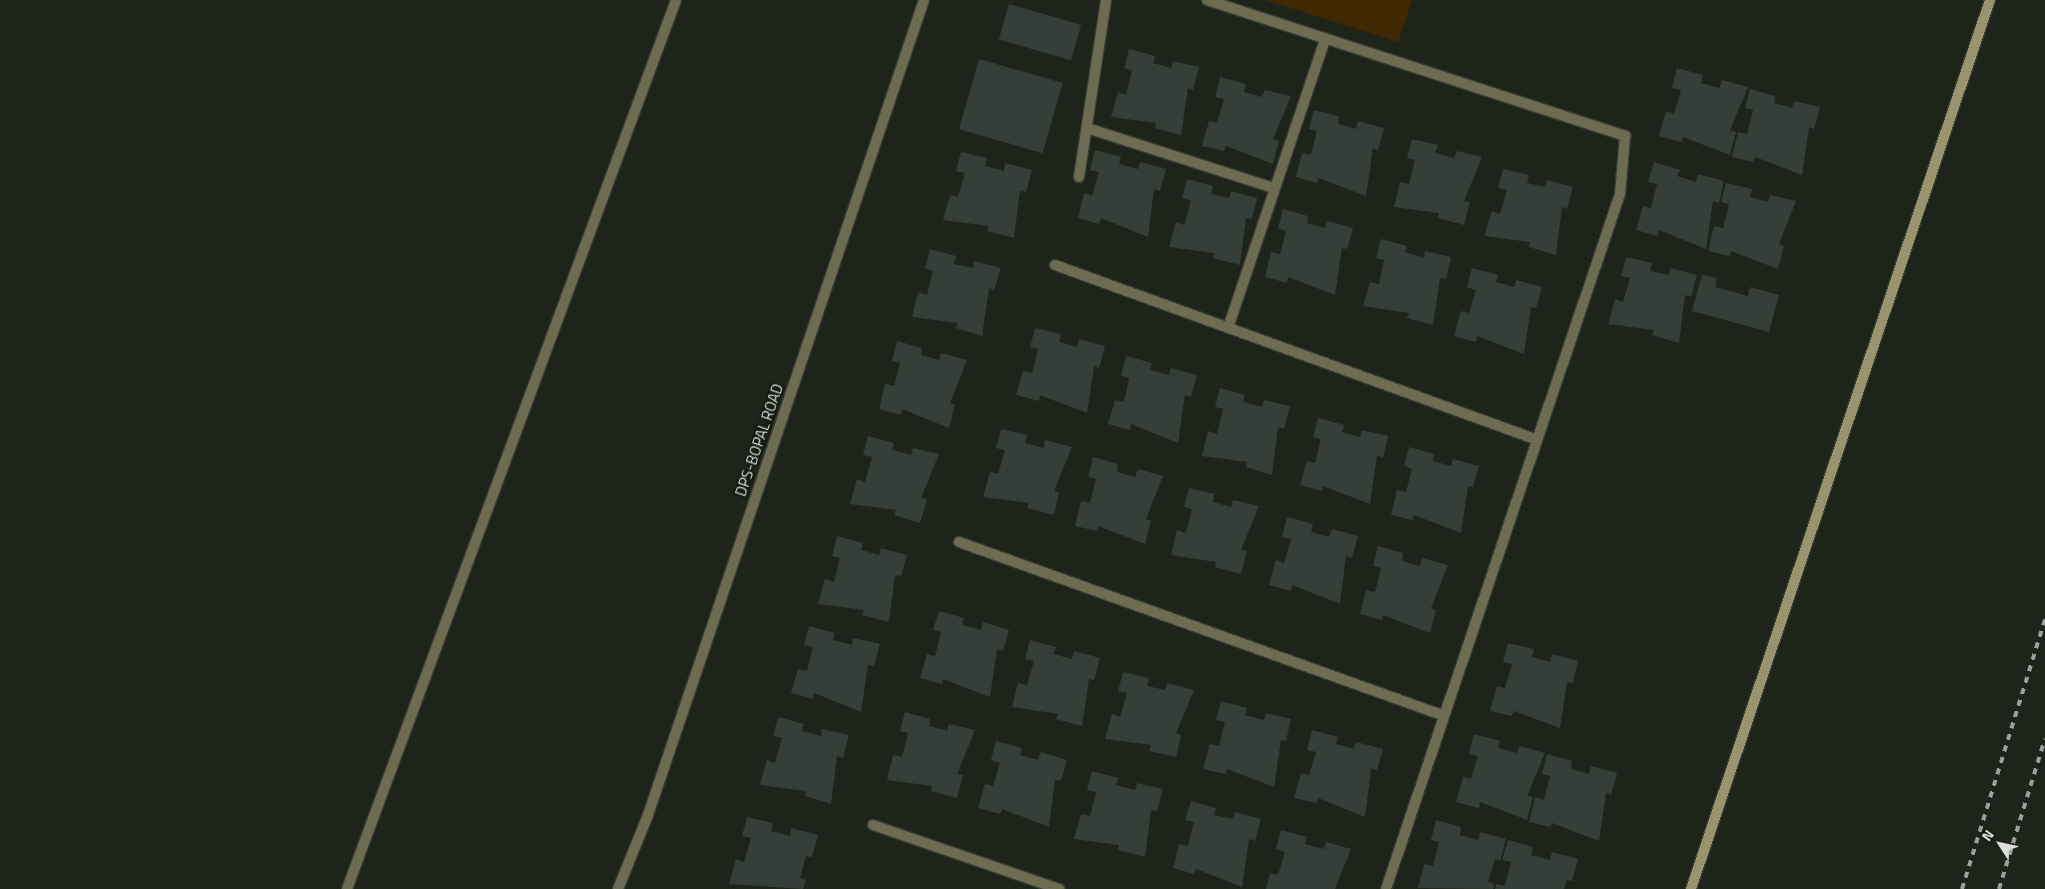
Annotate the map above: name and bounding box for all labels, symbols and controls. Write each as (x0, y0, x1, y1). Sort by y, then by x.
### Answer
street label: DPS-BOPAL ROAD (731, 381, 787, 499)
north arrow (1975, 819, 2025, 869)
text: N (1976, 825, 1999, 845)

